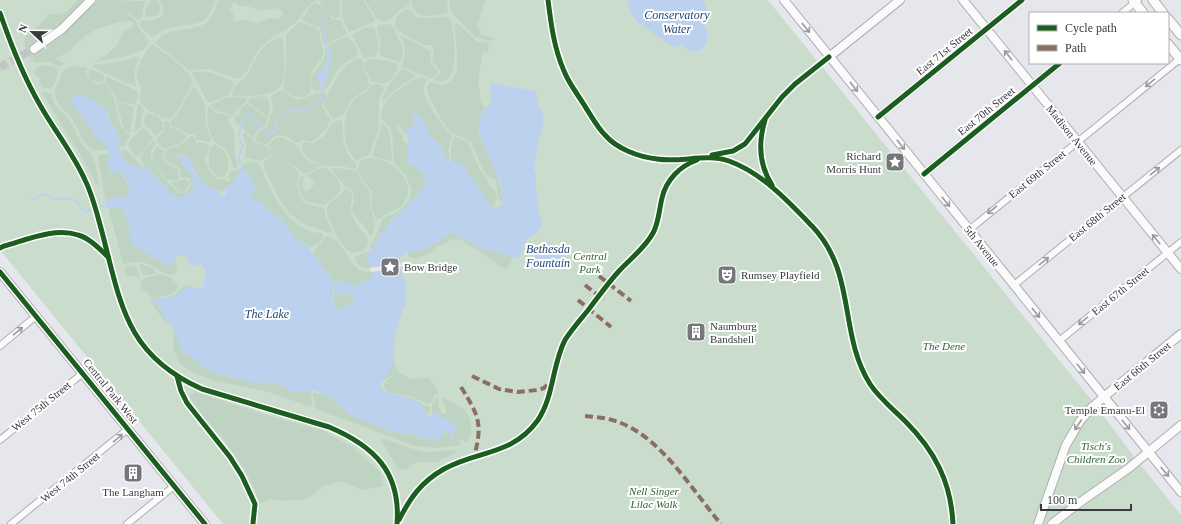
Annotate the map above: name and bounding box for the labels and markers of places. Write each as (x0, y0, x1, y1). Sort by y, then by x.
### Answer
place label: Richard Morris Hunt (826, 150, 881, 175)
place icon: Richard Morris Hunt (884, 151, 906, 173)
place icon: Bow Bridge (379, 256, 401, 278)
place label: Bow Bridge (404, 261, 458, 273)
theatre icon: Rumsey Playfield (716, 264, 738, 286)
place label: Rumsey Playfield (741, 269, 820, 281)
place label: Naumburg Bandshell (710, 320, 757, 345)
building icon: Naumburg Bandshell (685, 321, 707, 343)
synagogue icon: Temple Emanu-El (1148, 399, 1170, 421)
place label: Temple Emanu-El (1065, 404, 1145, 416)
building icon: The Langham (122, 462, 144, 484)
place label: The Langham (102, 486, 164, 498)

